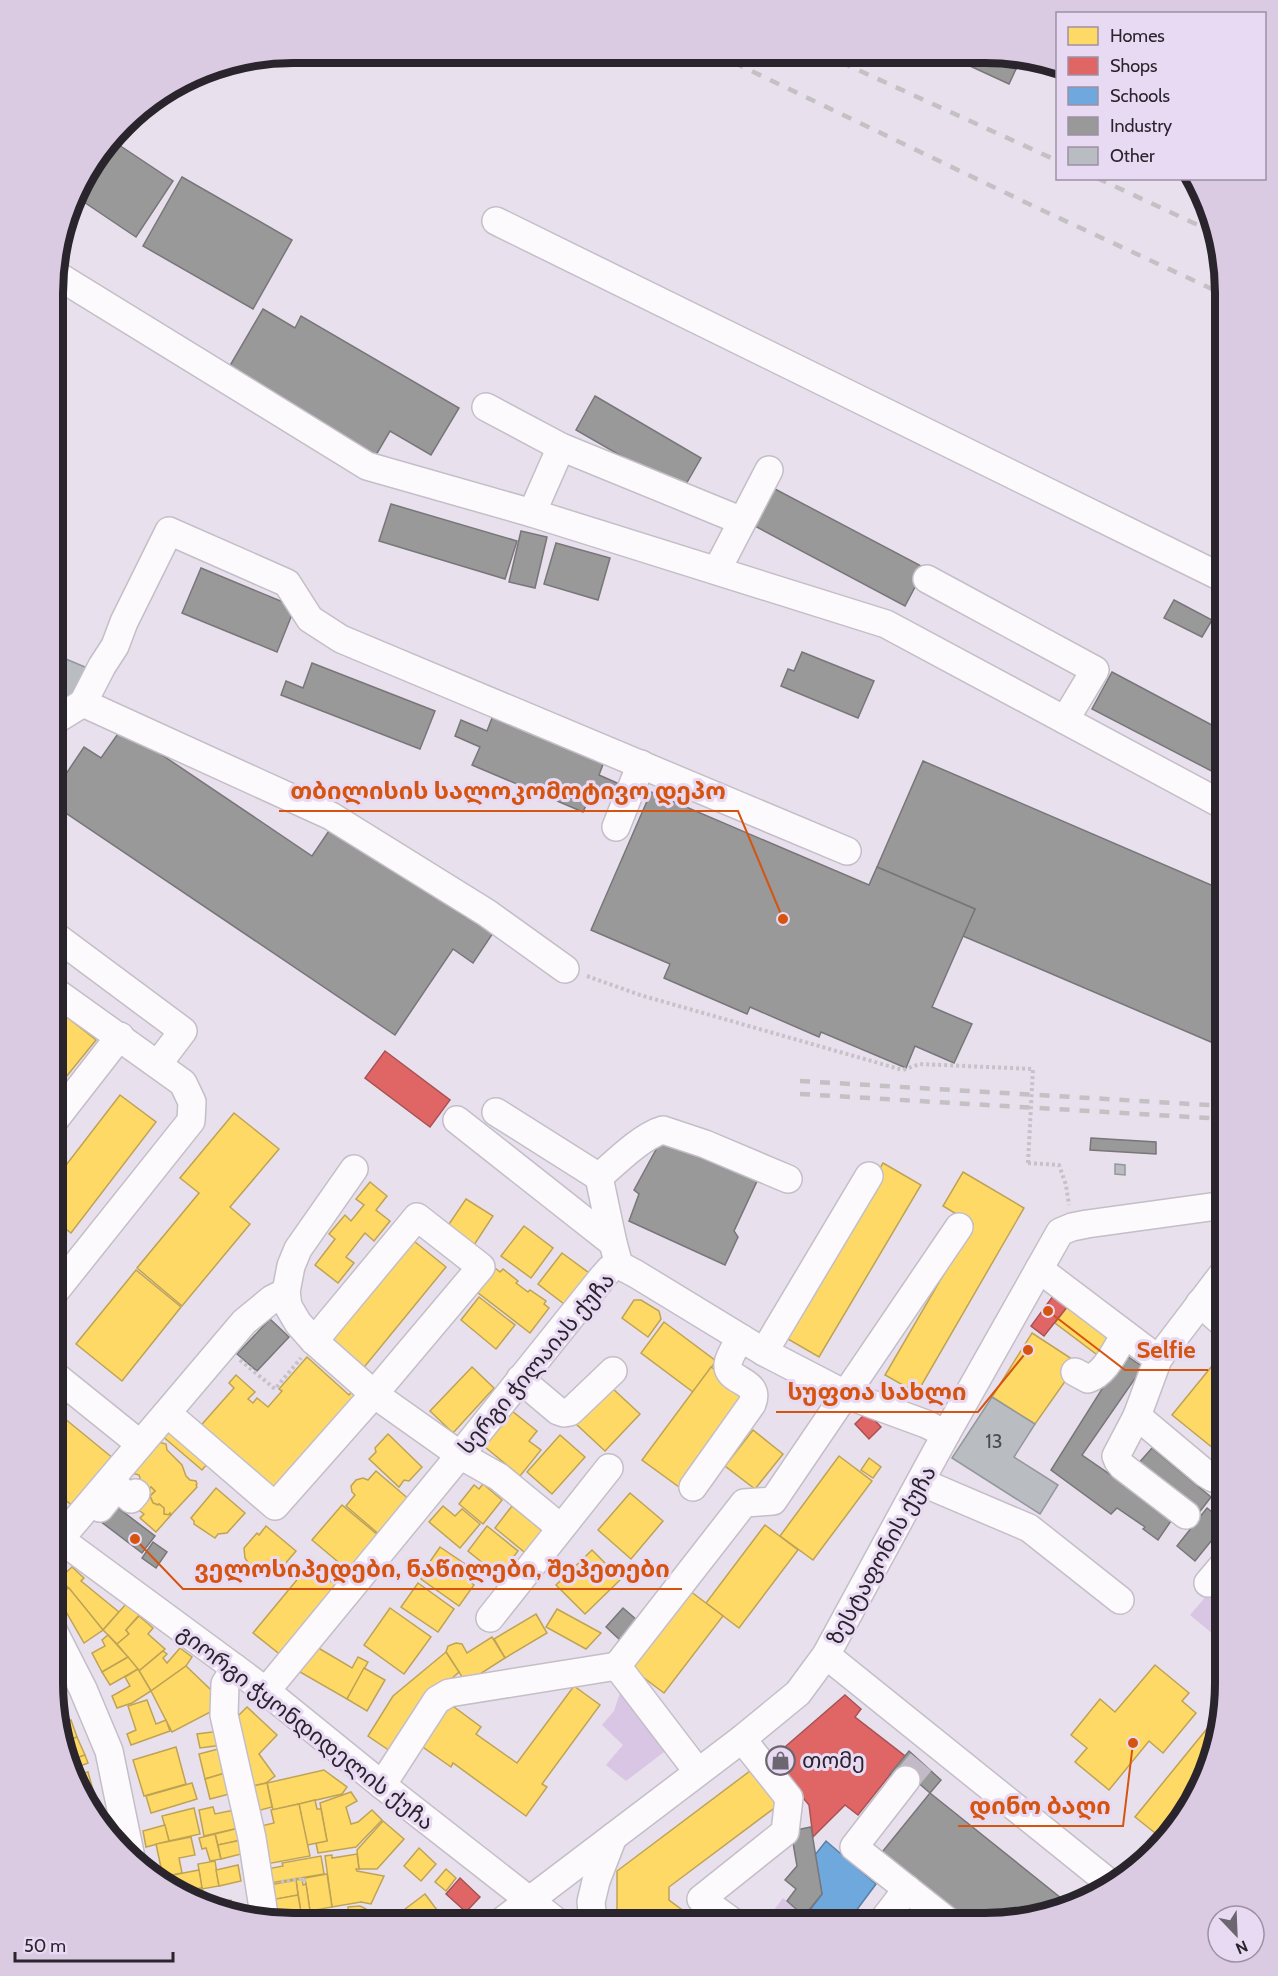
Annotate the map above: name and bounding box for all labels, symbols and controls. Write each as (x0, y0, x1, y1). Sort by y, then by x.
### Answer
legend (1056, 12, 1266, 180)
text: Homes (1110, 25, 1165, 47)
text: Shops (1110, 55, 1158, 77)
text: Schools (1110, 85, 1170, 107)
text: Industry (1110, 115, 1172, 137)
text: Other (1110, 145, 1155, 167)
callout: თბილისის სალოკომოტივო დეპო (279, 769, 738, 811)
text: თბილისის სალოკომოტივო დეპო (290, 776, 726, 806)
street label: სერგი ჭილაიას ქუჩა (452, 1267, 620, 1460)
callout: Selfie (1125, 1328, 1208, 1370)
text: Selfie (1136, 1335, 1196, 1364)
callout: სუფთა სახლი (776, 1370, 978, 1412)
text: სუფთა სახლი (788, 1377, 966, 1406)
house number: 13 (985, 1429, 1003, 1453)
street label: ზესტაფონის ქუჩა (821, 1461, 942, 1650)
callout: ველოსიპედები, ნაწილები, შეპეთები (183, 1547, 682, 1589)
text: ველოსიპედები, ნაწილები, შეპეთები (194, 1554, 670, 1584)
street label: გიორგი ჭყონდიდელის ქუჩა (172, 1619, 439, 1836)
shop icon: თომე (765, 1744, 797, 1776)
place label: თომე (802, 1747, 865, 1774)
callout: დინო ბაღი (958, 1784, 1123, 1826)
text: დინო ბაღი (969, 1791, 1111, 1821)
north arrow (1206, 1904, 1266, 1964)
scale bar (15, 1925, 172, 1963)
text: 50 m (24, 1935, 66, 1957)
text: N (1233, 1936, 1251, 1958)

